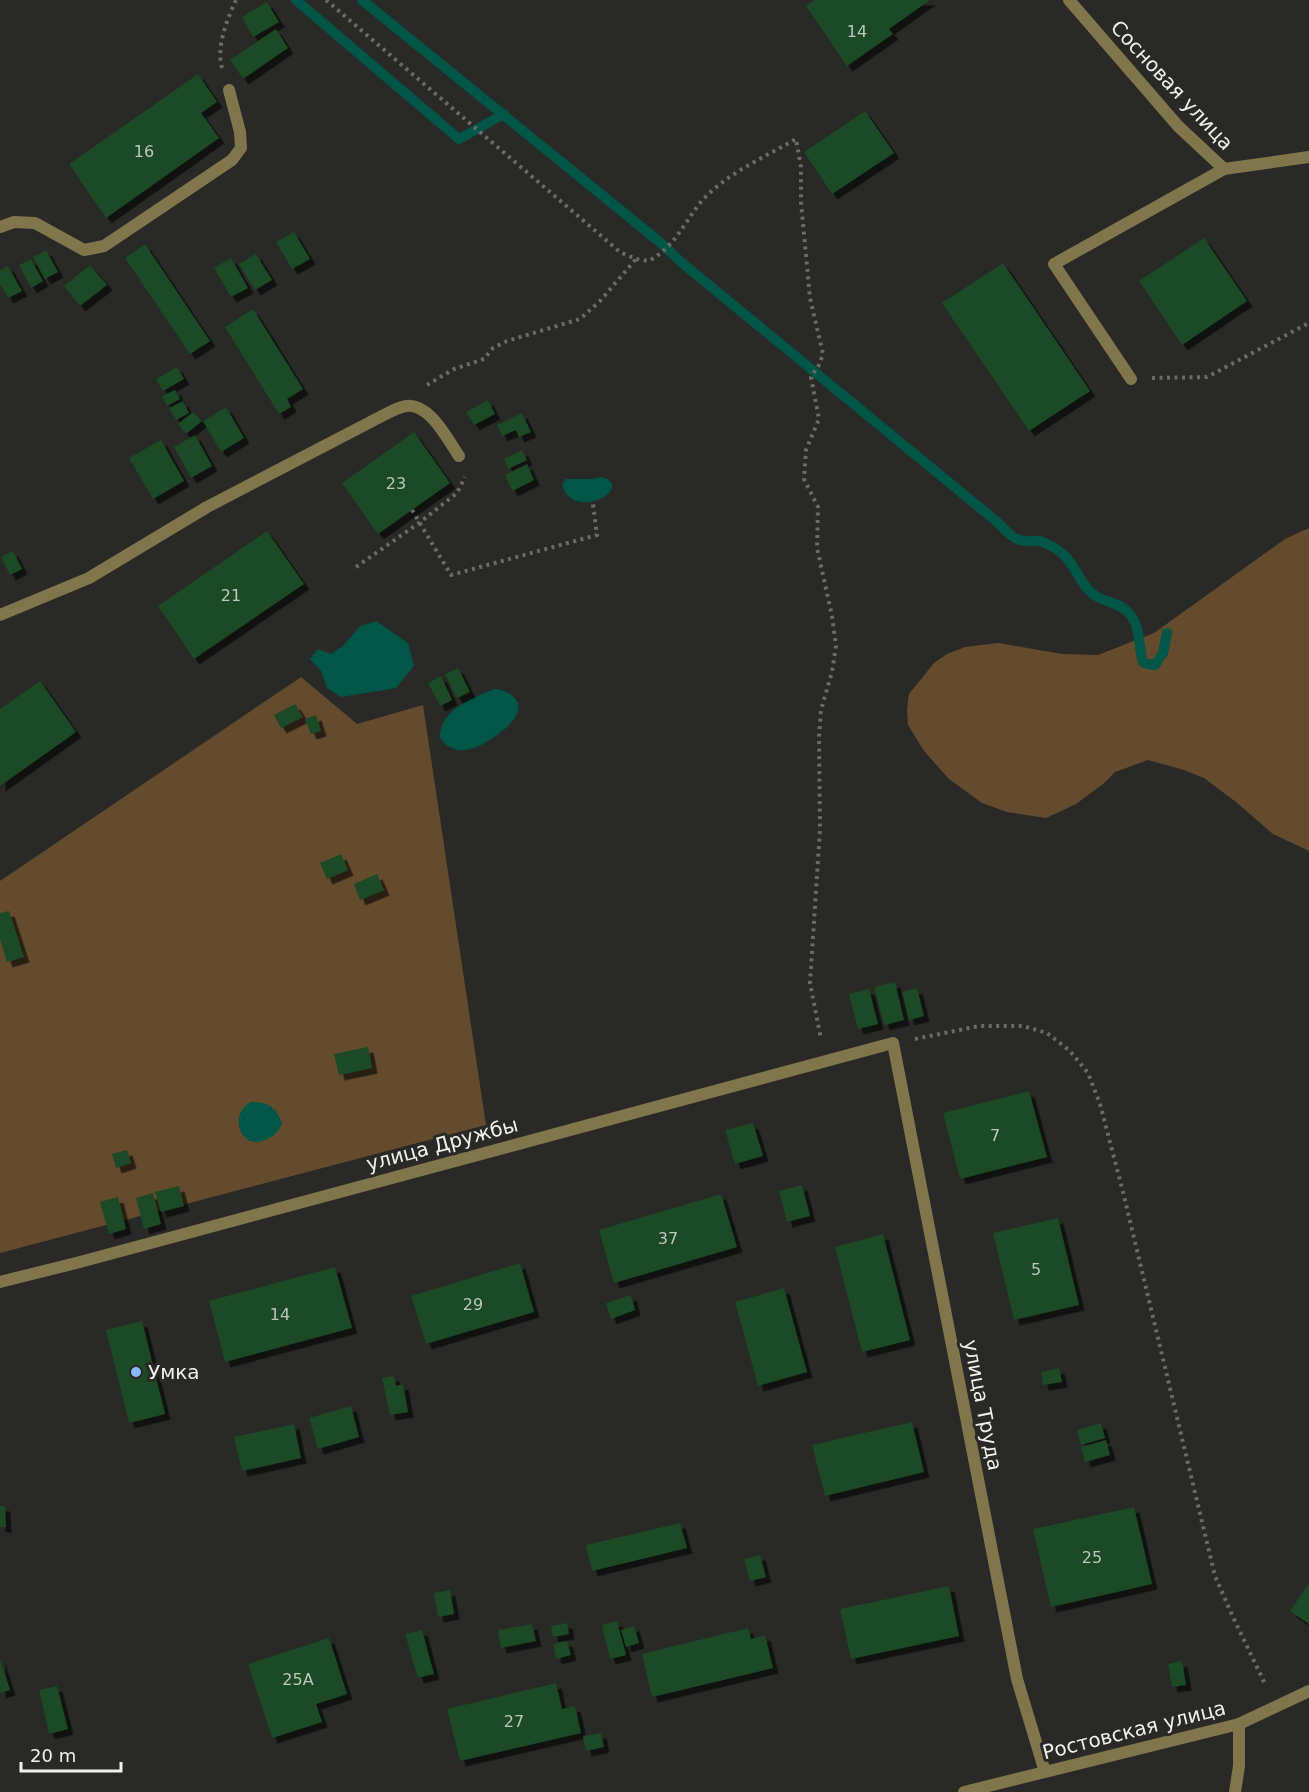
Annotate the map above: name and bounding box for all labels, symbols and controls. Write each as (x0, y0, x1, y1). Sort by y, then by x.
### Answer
street label: Сосновая улица (1106, 15, 1238, 155)
house number: 14 (847, 22, 867, 41)
house number: 16 (134, 142, 154, 161)
house number: 23 (386, 474, 406, 493)
house number: 21 (221, 586, 241, 605)
street label: улица Дружбы (363, 1112, 521, 1176)
house number: 7 (990, 1126, 1000, 1145)
house number: 37 (658, 1229, 678, 1248)
house number: 5 (1031, 1260, 1041, 1279)
house number: 29 (463, 1295, 483, 1314)
house number: 14 (270, 1305, 290, 1324)
street label: улица Труда (959, 1338, 1007, 1472)
place label: Умка (148, 1360, 200, 1384)
marker: Умка (129, 1365, 143, 1379)
house number: 25 (1082, 1548, 1102, 1567)
house number: 25А (282, 1670, 314, 1689)
street label: Ростовская улица (1040, 1696, 1228, 1764)
house number: 27 (504, 1712, 524, 1731)
scale bar (21, 1735, 122, 1773)
text: 20 m (30, 1745, 76, 1766)

